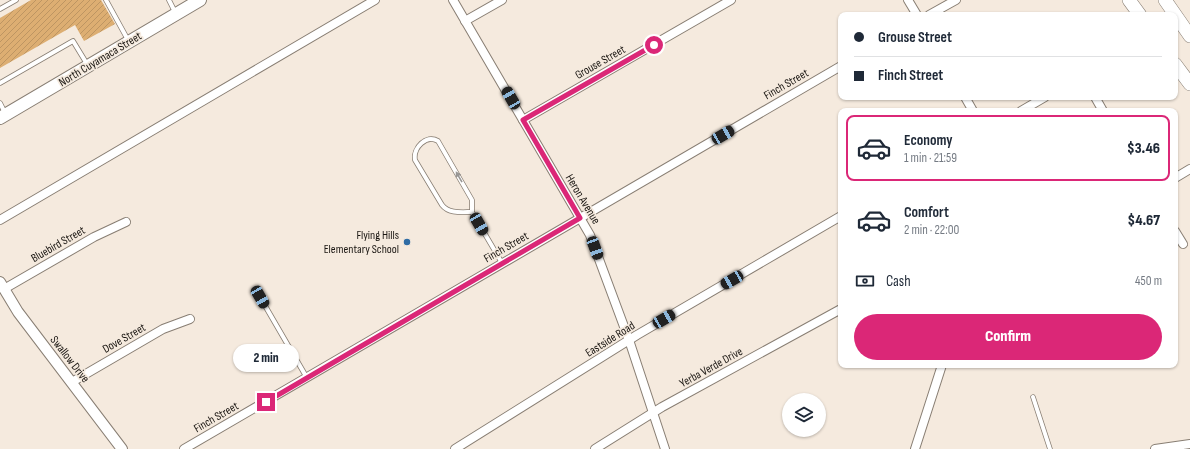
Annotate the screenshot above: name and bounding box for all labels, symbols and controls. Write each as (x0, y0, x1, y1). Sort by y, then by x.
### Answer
text: Grouse Street (878, 28, 952, 47)
street label: North Cuyamaca Street (56, 29, 145, 90)
route start (645, 36, 663, 54)
street label: Grouse Street (572, 42, 628, 83)
street label: Finch Street (761, 65, 812, 103)
text: Finch Street (878, 66, 943, 85)
car (500, 85, 522, 111)
car (710, 124, 736, 146)
icon: car (856, 130, 892, 166)
text: Economy (904, 131, 953, 150)
text: $3.46 (1127, 139, 1160, 158)
text: 1 min · 21:59 (904, 150, 957, 166)
one-way arrow (455, 171, 462, 183)
street label: Heron Avenue (562, 172, 603, 227)
icon: car (856, 202, 892, 238)
text: Comfort (904, 203, 949, 222)
car (468, 211, 490, 237)
text: $4.67 (1127, 211, 1160, 230)
text: 2 min · 22:00 (904, 222, 959, 238)
street label: Bluebird Street (28, 223, 88, 266)
place label: Flying Hills Elementary School (324, 228, 399, 257)
street label: Finch Street (481, 228, 532, 266)
car (585, 235, 605, 261)
marker: Flying Hills Elementary School (402, 237, 412, 247)
car (719, 269, 745, 291)
icon: cash (854, 270, 876, 292)
text: Cash (886, 272, 911, 291)
text: 450 m (1135, 273, 1162, 289)
car (249, 284, 271, 310)
car (651, 308, 677, 330)
button: Confirm (854, 314, 1162, 360)
street label: Eastside Road (583, 318, 638, 361)
street label: Dove Street (100, 320, 149, 357)
street label: Swallow Drive (47, 333, 93, 386)
callout: 2 min (233, 344, 299, 372)
street label: Yerba Verde Drive (677, 344, 746, 391)
text: 2 min (253, 350, 279, 366)
route end (257, 393, 275, 411)
map controls (782, 393, 826, 437)
button: layers (782, 393, 826, 437)
street label: Finch Street (191, 398, 242, 436)

